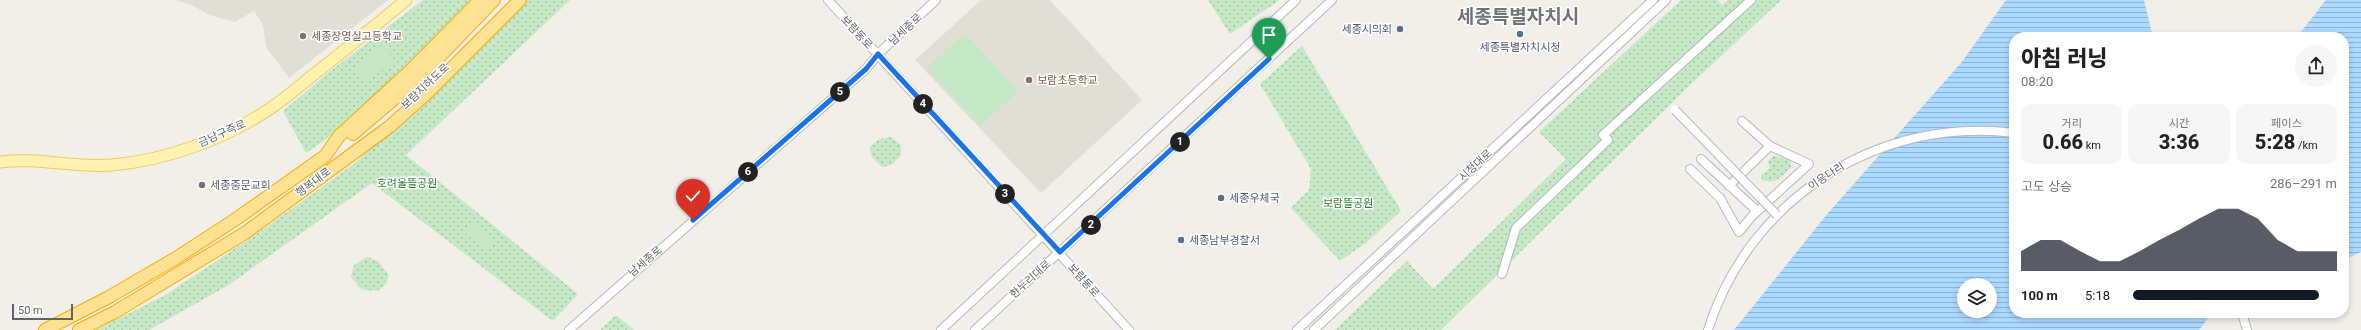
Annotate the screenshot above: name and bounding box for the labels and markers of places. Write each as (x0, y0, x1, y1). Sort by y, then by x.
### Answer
pin (1252, 18, 1286, 59)
place label: 세종시의회 (1341, 23, 1392, 36)
marker: 세종시의회 (1395, 24, 1405, 34)
marker: 세종특별자치시청 (1515, 29, 1525, 39)
place label: 세종장영실고등학교 (311, 30, 402, 43)
marker: 세종장영실고등학교 (298, 31, 308, 41)
place label: 세종특별자치시청 (1480, 41, 1560, 54)
place label: 보람초등학교 (1037, 74, 1098, 87)
marker: 보람초등학교 (1024, 75, 1034, 85)
pin: 5 (830, 82, 850, 102)
pin: 4 (913, 94, 933, 114)
pin: 1 (1170, 132, 1190, 152)
pin: 6 (738, 162, 758, 182)
place label: 세종중문교회 (210, 179, 271, 192)
pin (676, 179, 710, 220)
marker: 세종중문교회 (197, 180, 207, 190)
pin: 3 (995, 184, 1015, 204)
place label: 세종우체국 (1229, 192, 1280, 205)
marker: 세종우체국 (1216, 193, 1226, 203)
pin: 2 (1081, 215, 1101, 235)
place label: 세종남부경찰서 (1189, 234, 1260, 247)
marker: 세종남부경찰서 (1176, 235, 1186, 245)

